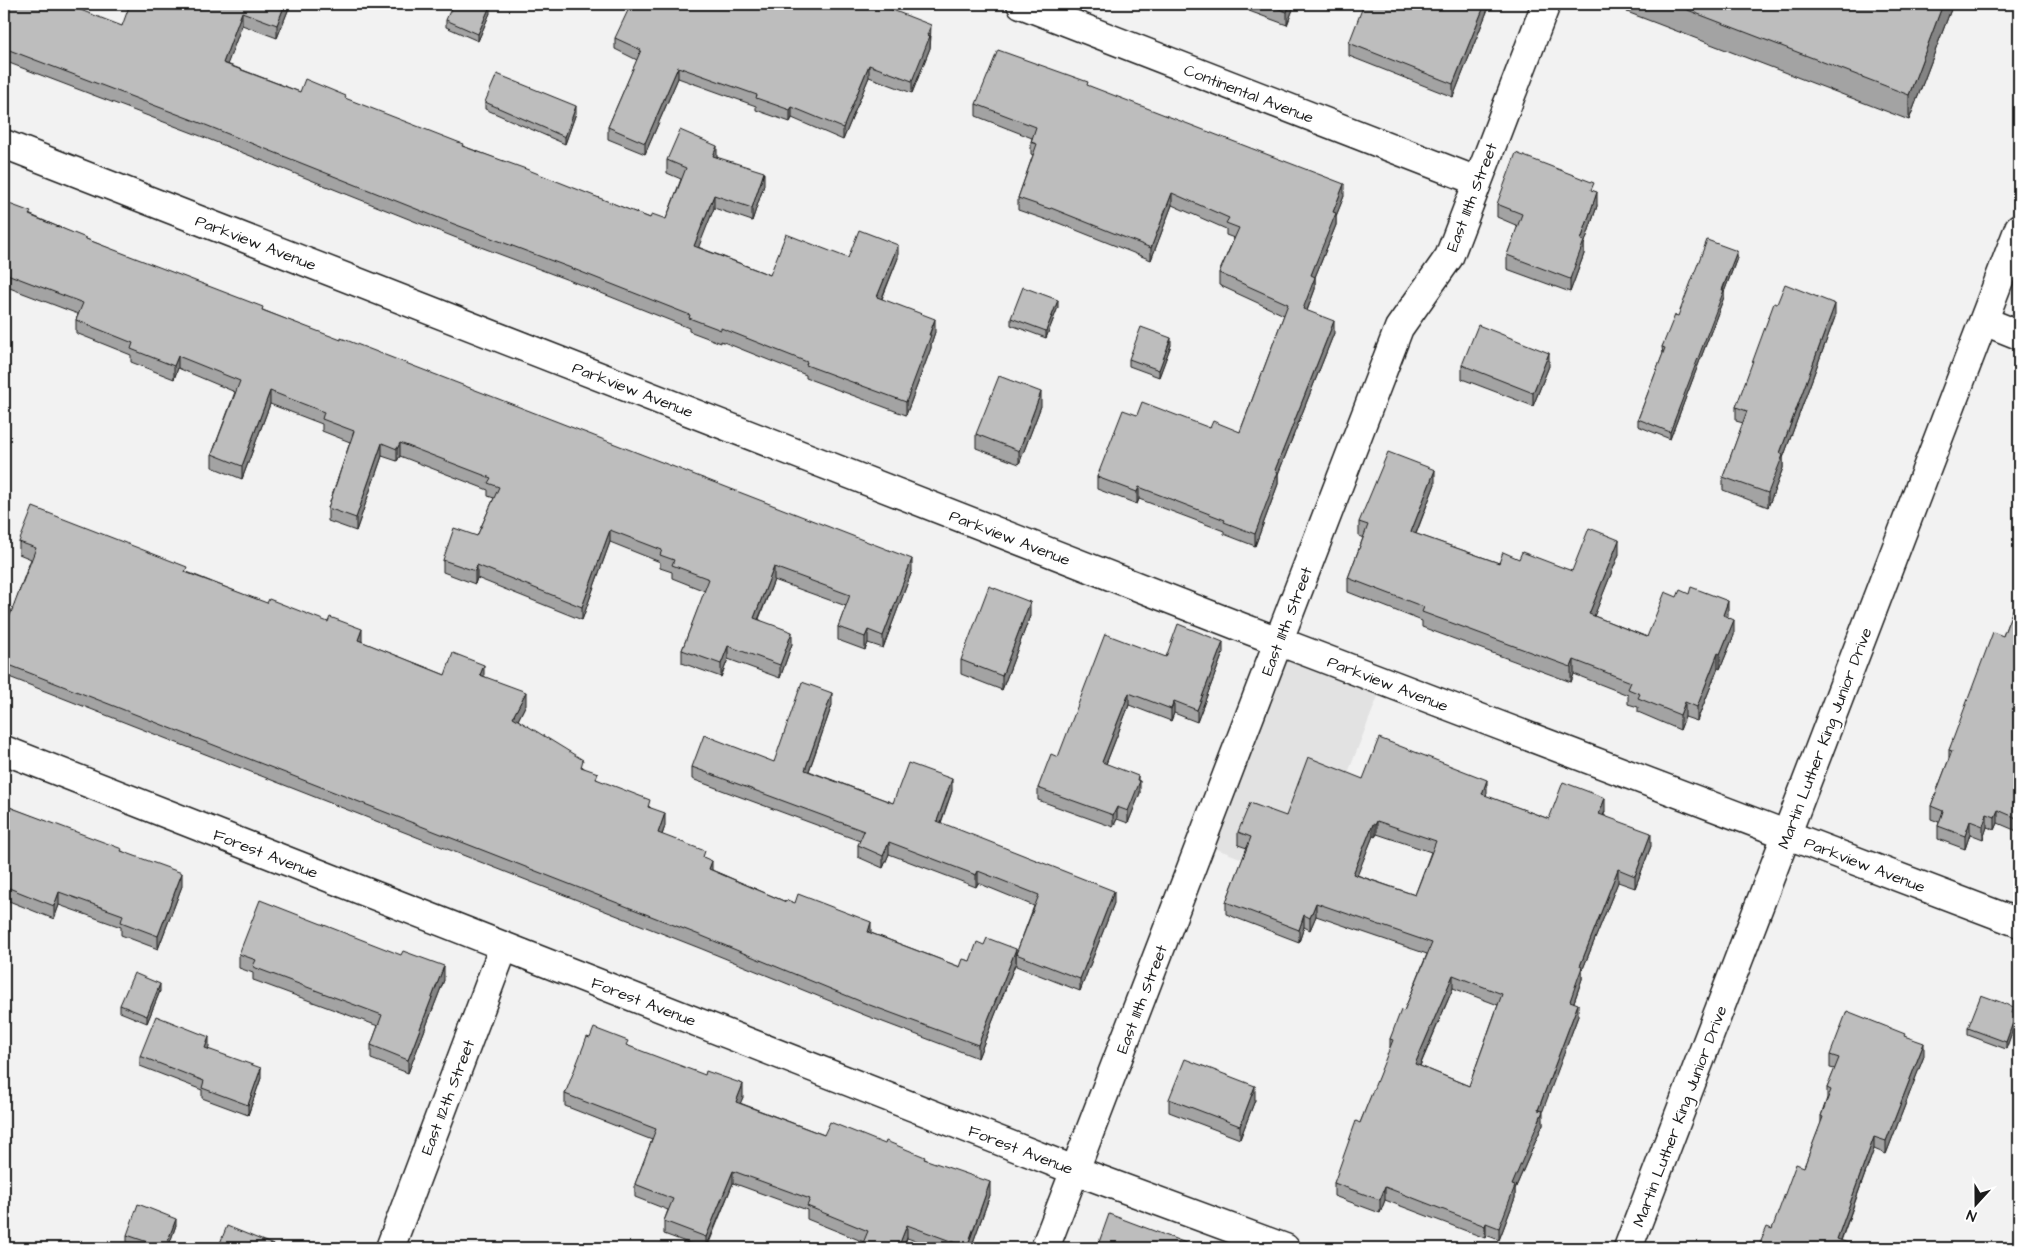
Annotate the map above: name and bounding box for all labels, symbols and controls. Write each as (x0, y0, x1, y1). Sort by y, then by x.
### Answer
street label: Continental Avenue (1181, 59, 1317, 129)
street label: East 111th Street (1441, 139, 1503, 255)
street label: Parkview Avenue (192, 210, 320, 276)
street label: Parkview Avenue (569, 357, 697, 423)
street label: Parkview Avenue (946, 505, 1074, 571)
street label: East 111th Street (1256, 563, 1318, 679)
street label: Martin Luther King Junior Drive (1772, 624, 1878, 853)
street label: Parkview Avenue (1324, 651, 1452, 717)
street label: Forest Avenue (210, 824, 321, 884)
street label: Parkview Avenue (1801, 832, 1929, 898)
street label: East 111th Street (1111, 941, 1173, 1057)
street label: Forest Avenue (588, 972, 699, 1032)
street label: Martin Luther King Junior Drive (1627, 1002, 1733, 1231)
street label: East 112th Street (416, 1036, 480, 1158)
street label: Forest Avenue (965, 1120, 1076, 1180)
north arrow (1950, 1180, 2000, 1230)
text: N (1964, 1204, 1979, 1226)

